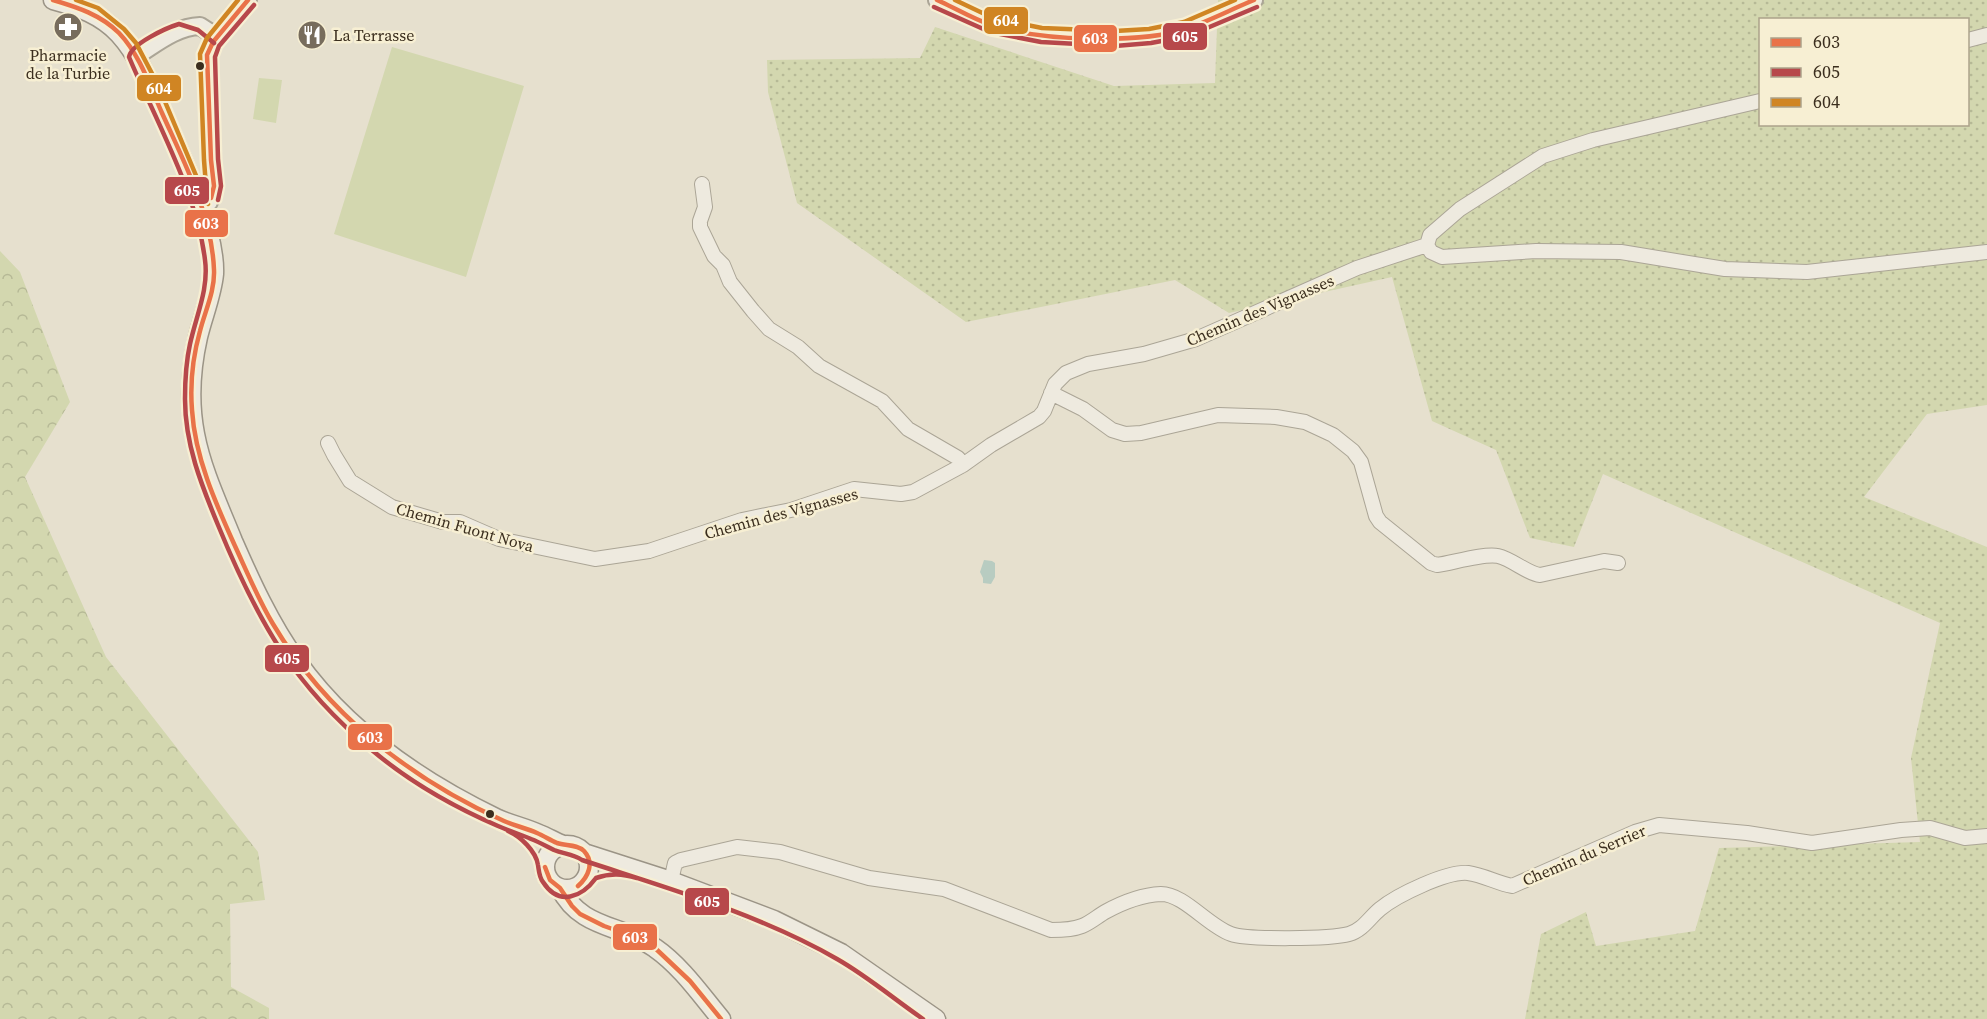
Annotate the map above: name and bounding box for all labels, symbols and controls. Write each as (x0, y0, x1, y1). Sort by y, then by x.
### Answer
line badge: 604 (983, 6, 1029, 35)
text: 604 (993, 9, 1019, 31)
pharmacy icon: Pharmacie de la Turbie (52, 11, 84, 43)
legend (1759, 18, 1969, 126)
restaurant icon: La Terrasse (296, 19, 328, 51)
line badge: 605 (1162, 22, 1208, 51)
place label: La Terrasse (333, 24, 414, 46)
line badge: 603 (1073, 24, 1118, 53)
text: 605 (1172, 25, 1198, 47)
text: 603 (1082, 27, 1108, 49)
text: 603 (1813, 29, 1840, 54)
place label: Pharmacie de la Turbie (26, 44, 110, 84)
text: 605 (1813, 59, 1840, 84)
unlabelled marker (194, 60, 206, 72)
line badge: 604 (136, 74, 182, 102)
text: 604 (146, 77, 172, 99)
text: 604 (1813, 89, 1840, 114)
line badge: 605 (164, 176, 210, 205)
text: 605 (174, 179, 200, 201)
line badge: 603 (184, 209, 229, 238)
text: 603 (193, 212, 219, 234)
street label: Chemin des Vignasses (1183, 269, 1337, 351)
street label: Chemin des Vignasses (702, 482, 860, 544)
street label: Chemin Fuont Nova (394, 497, 537, 557)
line badge: 605 (264, 644, 310, 673)
text: 605 (274, 647, 300, 669)
line badge: 603 (347, 723, 393, 751)
text: 603 (357, 726, 383, 748)
unlabelled marker (484, 808, 496, 820)
street label: Chemin du Serrier (1519, 819, 1649, 891)
line badge: 605 (684, 887, 730, 916)
text: 605 (694, 890, 720, 912)
line badge: 603 (612, 923, 658, 951)
text: 603 (622, 926, 648, 948)

